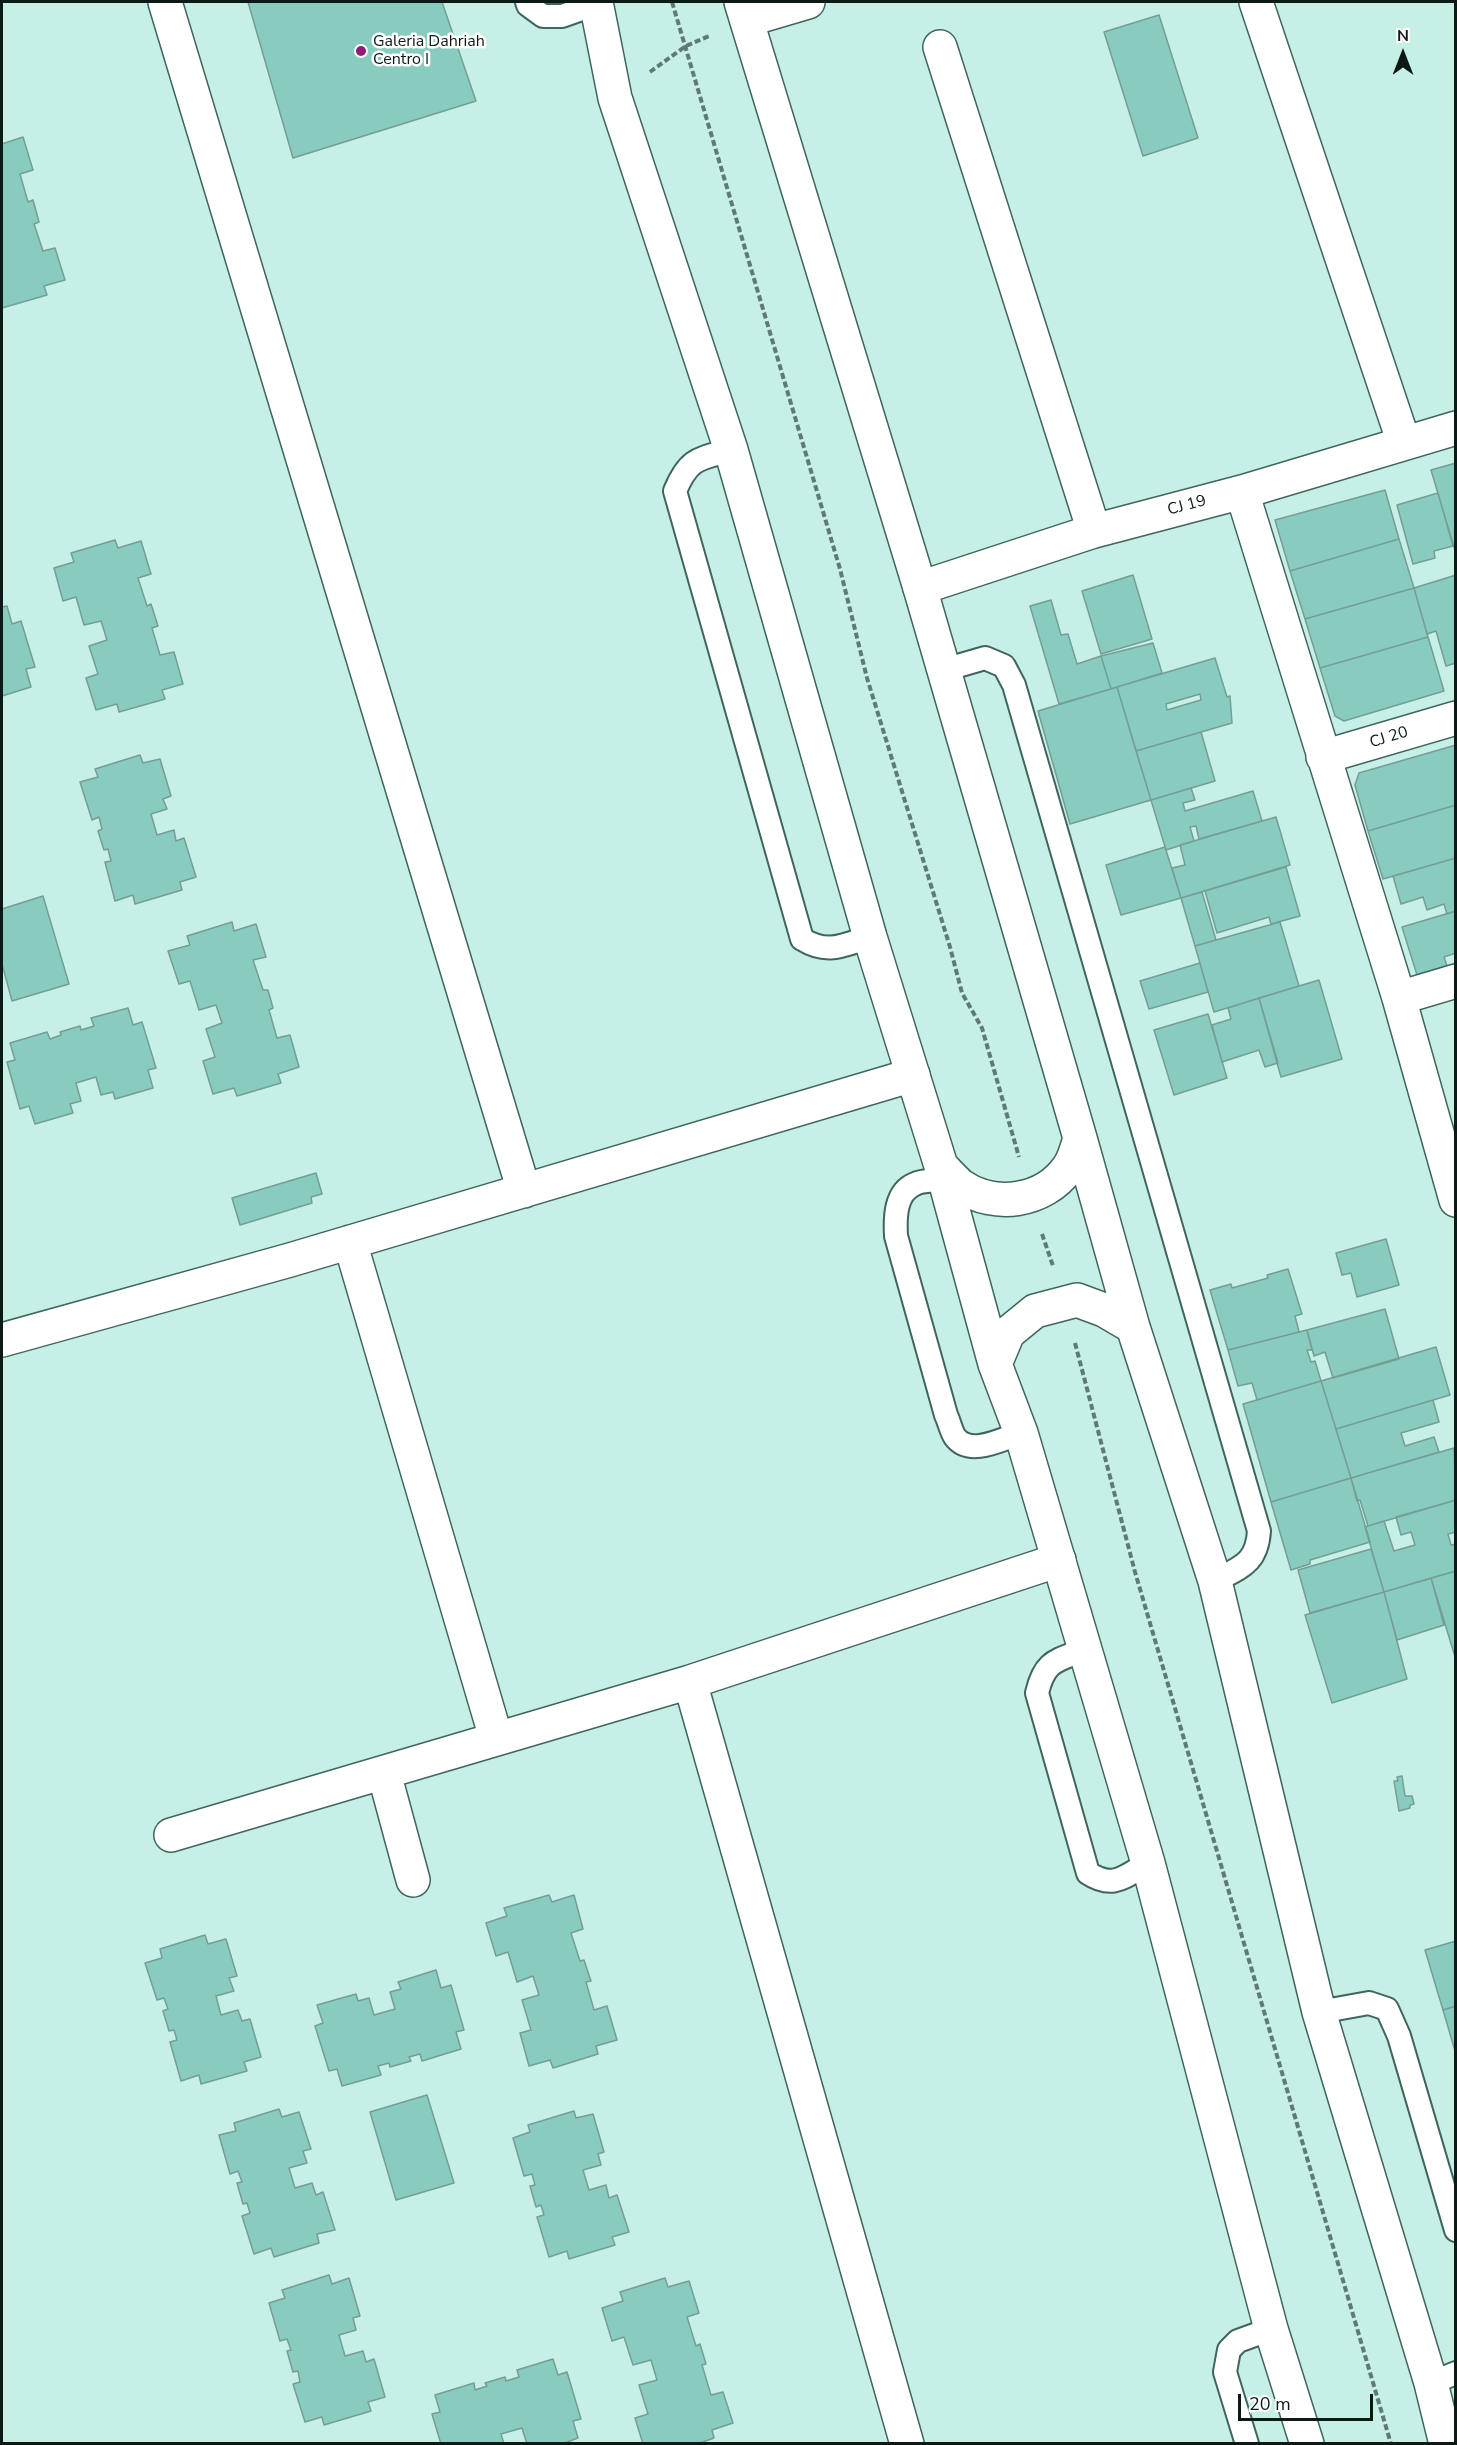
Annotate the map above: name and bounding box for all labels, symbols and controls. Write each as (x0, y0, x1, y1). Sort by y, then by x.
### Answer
north arrow (1373, 24, 1433, 84)
text: N (1397, 25, 1409, 47)
place label: Galeria Dahriah Centro I (373, 32, 485, 70)
marker: Galeria Dahriah Centro I (354, 44, 368, 58)
street label: CJ 19 (1166, 492, 1208, 520)
street label: CJ 20 (1367, 723, 1411, 753)
scale bar (1241, 2382, 1376, 2420)
text: 20 m (1249, 2392, 1291, 2416)

